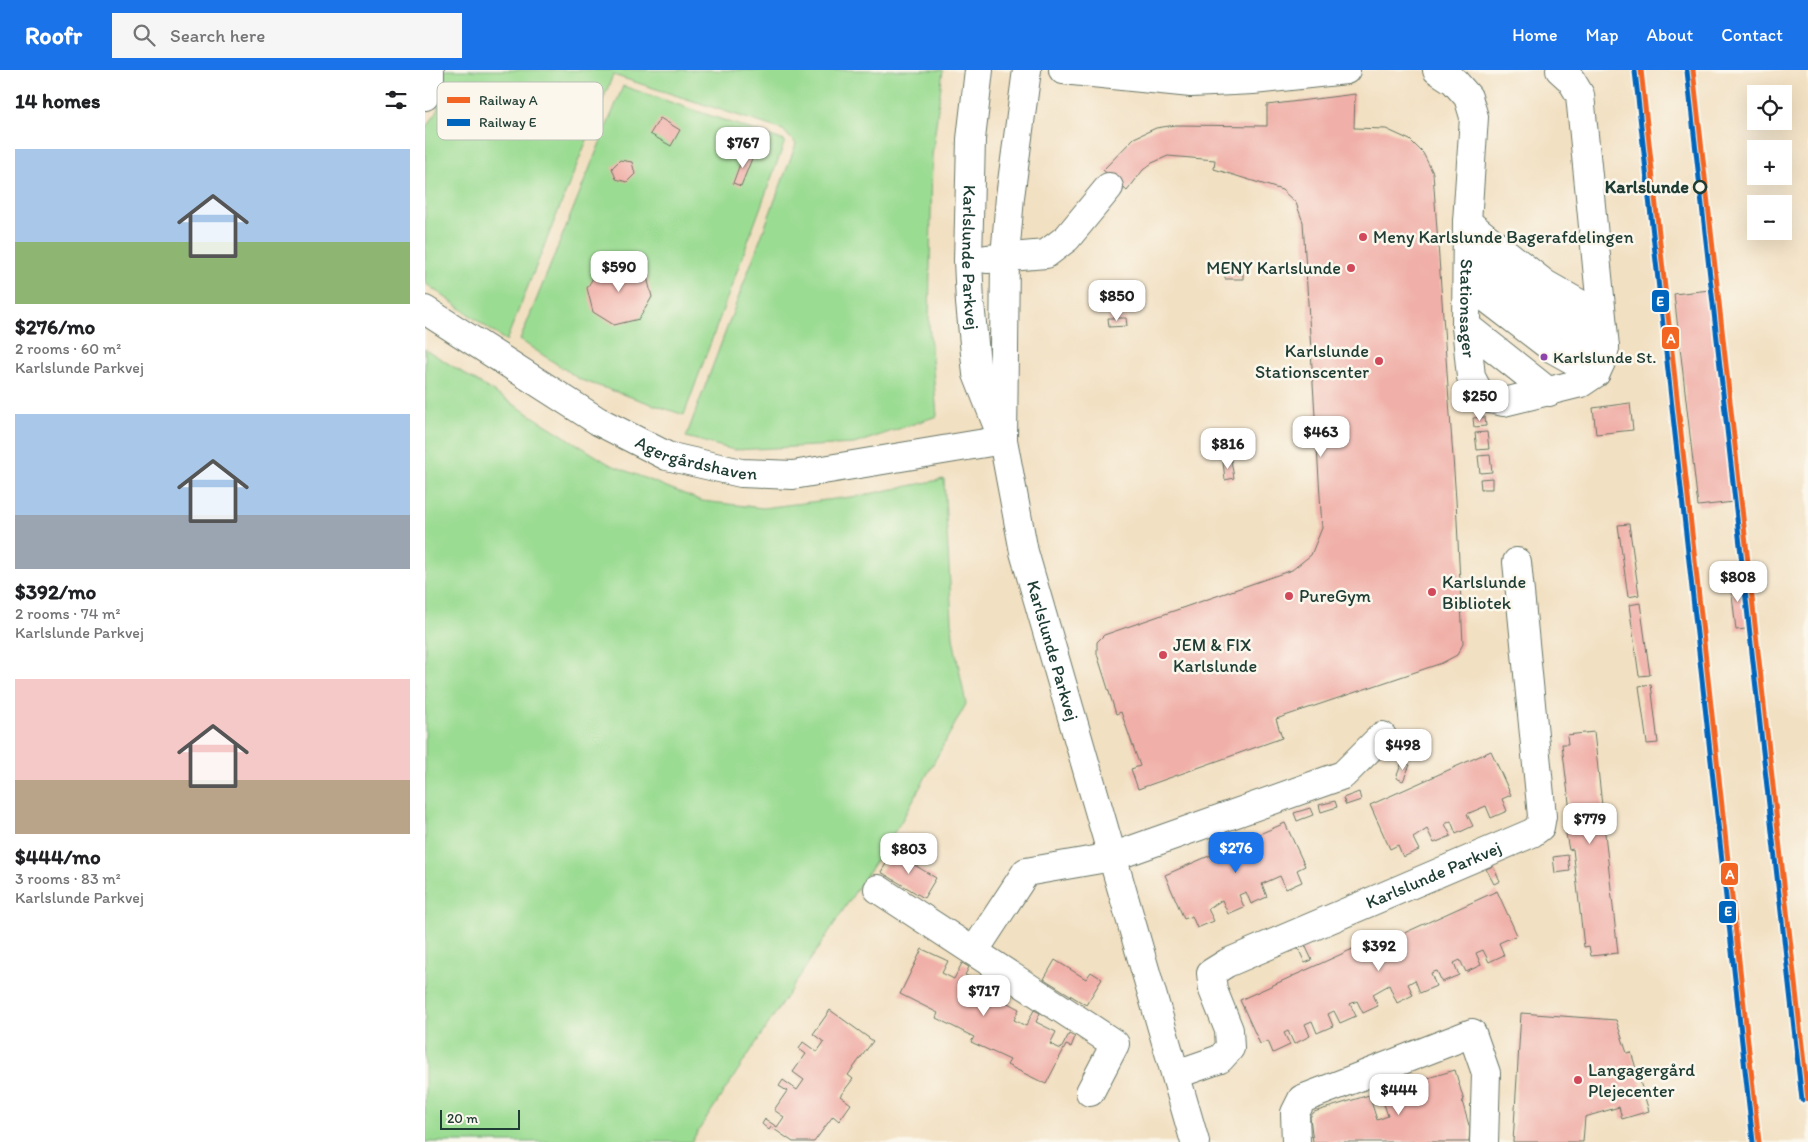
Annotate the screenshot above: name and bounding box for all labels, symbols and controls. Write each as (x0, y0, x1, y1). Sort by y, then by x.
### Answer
search box (112, 13, 462, 58)
text: Roofr (25, 21, 82, 50)
icon: search (130, 21, 158, 49)
text: Search here (170, 24, 265, 47)
text: Home (1512, 24, 1558, 46)
text: Map (1586, 24, 1619, 46)
text: About (1647, 24, 1693, 46)
text: Contact (1721, 24, 1783, 46)
legend (437, 82, 603, 140)
map controls (1747, 85, 1792, 240)
button: locate (1747, 85, 1792, 130)
icon: filters (382, 86, 410, 114)
text: 14 homes (15, 88, 100, 113)
text: Railway A (479, 92, 538, 109)
text: Railway E (479, 114, 537, 131)
pin: $767 (713, 126, 773, 169)
text: $767 (727, 133, 759, 152)
button: + (1747, 140, 1792, 185)
place label: Karlslunde (1605, 176, 1689, 198)
marker: Karlslunde (1693, 180, 1707, 194)
icon: home (168, 181, 258, 271)
street label: Karlslunde Parkvej (957, 185, 984, 331)
button: − (1747, 195, 1792, 240)
place label: Meny Karlslunde Bagerafdelingen (1373, 226, 1634, 248)
marker: Meny Karlslunde Bagerafdelingen (1357, 231, 1369, 243)
pin: $590 (589, 250, 649, 293)
text: $590 (602, 257, 636, 276)
place label: MENY Karlslunde (1206, 257, 1341, 279)
street label: Stationsager (1455, 259, 1480, 360)
marker: MENY Karlslunde (1345, 262, 1357, 274)
pin: $850 (1087, 280, 1147, 322)
text: $850 (1099, 286, 1135, 305)
line badge: E (1651, 289, 1670, 313)
text: E (1656, 293, 1664, 310)
text: $276/mo (15, 314, 95, 339)
line badge: A (1661, 326, 1680, 350)
text: A (1666, 330, 1677, 347)
text: 2 rooms · 60 m² (15, 339, 121, 358)
place label: Karlslunde Stationscenter (1255, 340, 1369, 383)
place label: Karlslunde St. (1553, 347, 1656, 367)
marker: Karlslunde St. (1539, 352, 1549, 362)
marker: Karlslunde Stationscenter (1373, 355, 1385, 367)
text: Karlslunde Parkvej (15, 358, 144, 377)
pin: $250 (1450, 380, 1510, 422)
text: $250 (1463, 386, 1497, 405)
pin: $463 (1291, 416, 1351, 458)
text: $463 (1304, 422, 1338, 441)
pin: $816 (1198, 428, 1258, 470)
street label: Agergårdshaven (632, 431, 758, 485)
text: $816 (1212, 434, 1244, 453)
icon: home (168, 446, 258, 536)
pin: $808 (1708, 560, 1768, 603)
text: $808 (1720, 567, 1756, 586)
place label: Karlslunde Bibliotek (1442, 571, 1526, 614)
street label: Karlslunde Parkvej (1022, 578, 1083, 723)
text: $392/mo (15, 579, 96, 604)
place label: PureGym (1299, 585, 1371, 607)
marker: Karlslunde Bibliotek (1426, 586, 1438, 598)
marker: PureGym (1283, 590, 1295, 602)
text: 2 rooms · 74 m² (15, 604, 120, 623)
text: Karlslunde Parkvej (15, 623, 144, 642)
place label: JEM & FIX Karlslunde (1173, 634, 1257, 677)
marker: JEM & FIX Karlslunde (1157, 649, 1169, 661)
icon: home (168, 711, 258, 801)
pin: $498 (1373, 728, 1433, 771)
text: $498 (1386, 735, 1420, 754)
pin: $779 (1560, 802, 1620, 845)
text: $779 (1574, 809, 1606, 828)
pin: $803 (879, 832, 939, 875)
pin: $276 (1206, 832, 1266, 874)
street label: Karlslunde Parkvej (1362, 836, 1505, 914)
text: $276 (1220, 838, 1252, 857)
text: $803 (891, 839, 927, 858)
text: $444/mo (15, 844, 101, 869)
line badge: A (1720, 862, 1739, 886)
text: A (1725, 866, 1736, 883)
text: 3 rooms · 83 m² (15, 869, 121, 888)
text: Karlslunde Parkvej (15, 888, 144, 907)
line badge: E (1718, 900, 1737, 924)
text: E (1724, 903, 1732, 920)
pin: $392 (1349, 930, 1409, 972)
text: $392 (1362, 936, 1396, 955)
pin: $717 (954, 974, 1014, 1017)
text: $717 (968, 981, 1000, 1000)
place label: Langagergård Plejecenter (1588, 1059, 1695, 1102)
pin: $444 (1369, 1074, 1429, 1116)
marker: Langagergård Plejecenter (1572, 1074, 1584, 1086)
text: $444 (1381, 1080, 1417, 1099)
scale bar (440, 1107, 520, 1130)
text: 20 m (447, 1110, 478, 1127)

